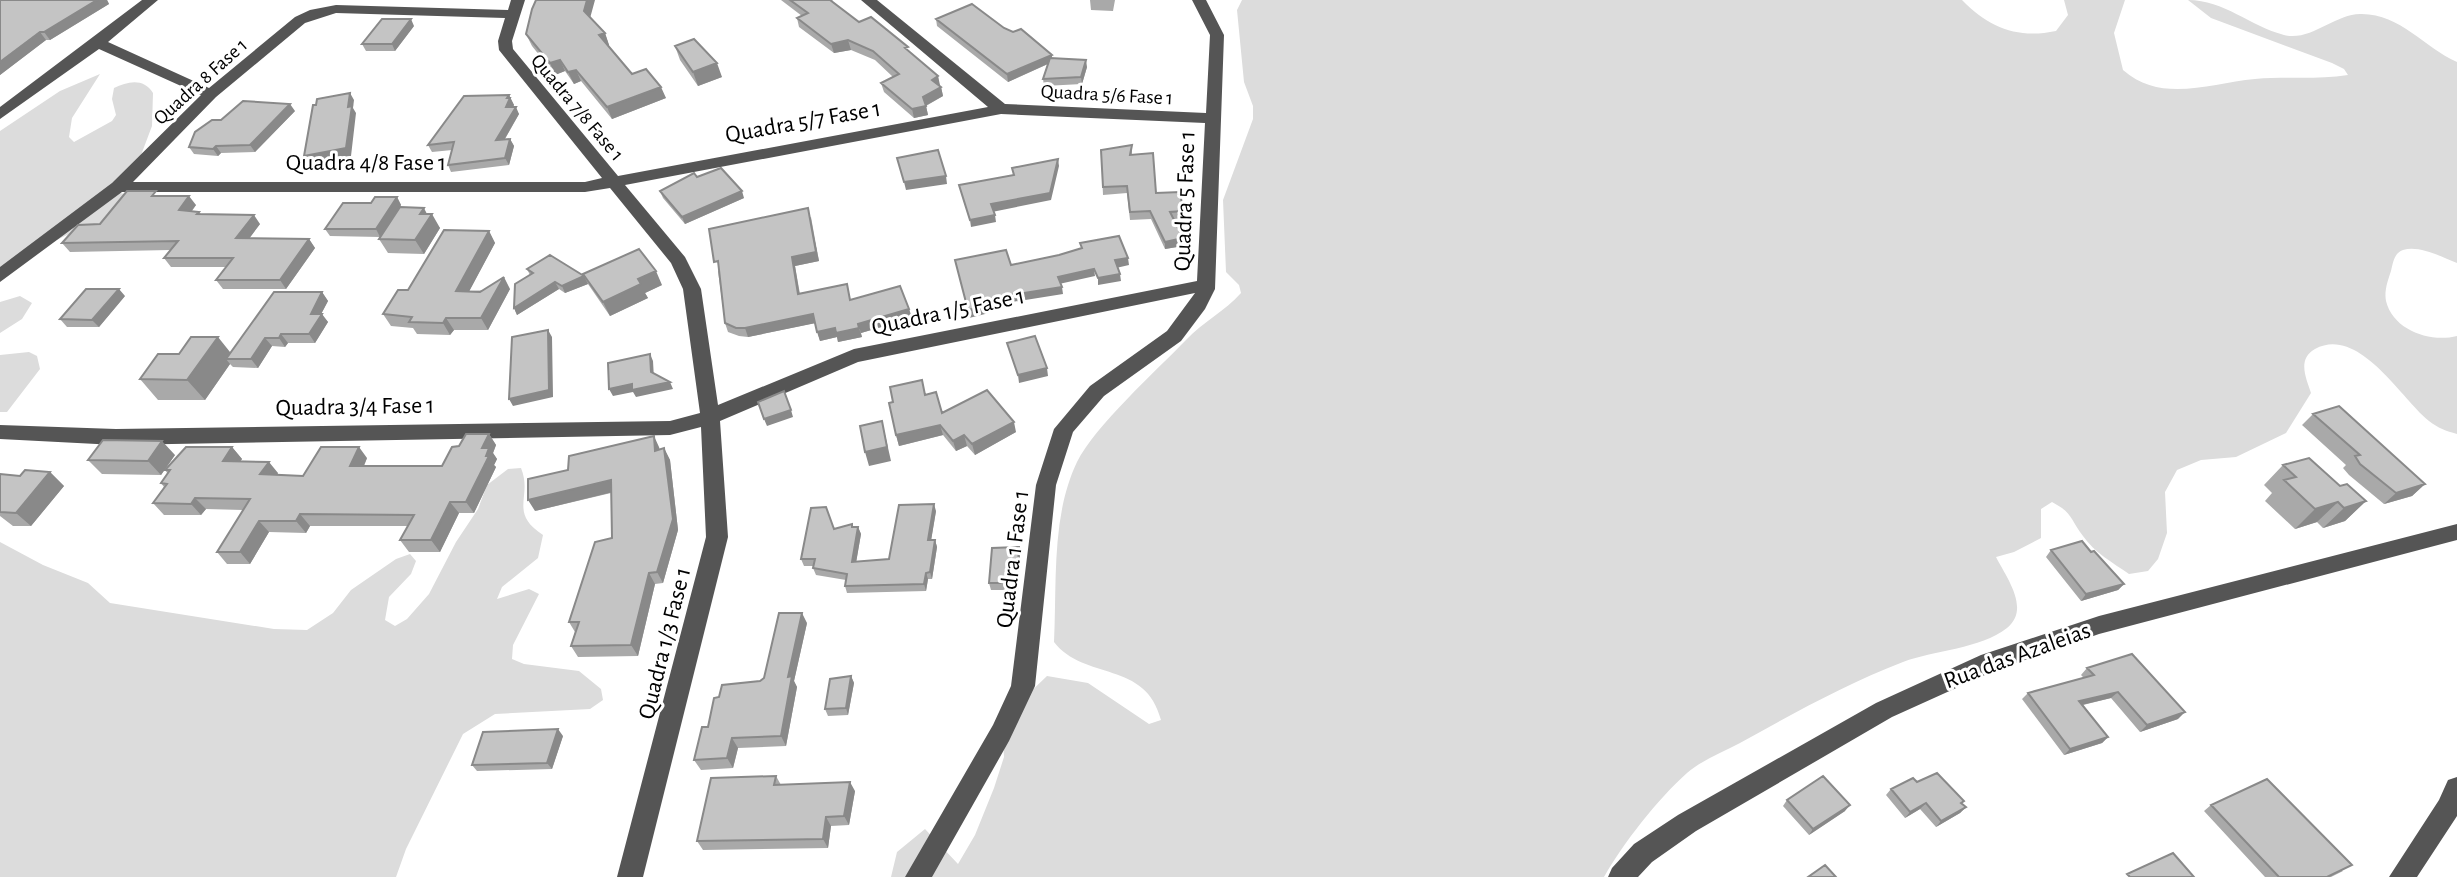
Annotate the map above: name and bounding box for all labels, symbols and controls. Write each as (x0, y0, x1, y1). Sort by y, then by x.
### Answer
street label: Quadra 8 Fase 1 (150, 35, 251, 129)
street label: Quadra 7/8 Fase 1 (527, 51, 627, 165)
street label: Quadra 5/6 Fase 1 (1040, 82, 1174, 108)
street label: Quadra 5/7 Fase 1 (724, 96, 883, 147)
street label: Quadra 5 Fase 1 (1171, 130, 1199, 272)
street label: Quadra 4/8 Fase 1 (286, 151, 446, 175)
street label: Quadra 1/5 Fase 1 (870, 284, 1027, 340)
street label: Quadra 3/4 Fase 1 (275, 394, 435, 420)
street label: Quadra 1 Fase 1 (993, 489, 1033, 629)
street label: Quadra 1/3 Fase 1 (635, 565, 695, 722)
street label: Rua das Azaleias (1941, 618, 2094, 694)

